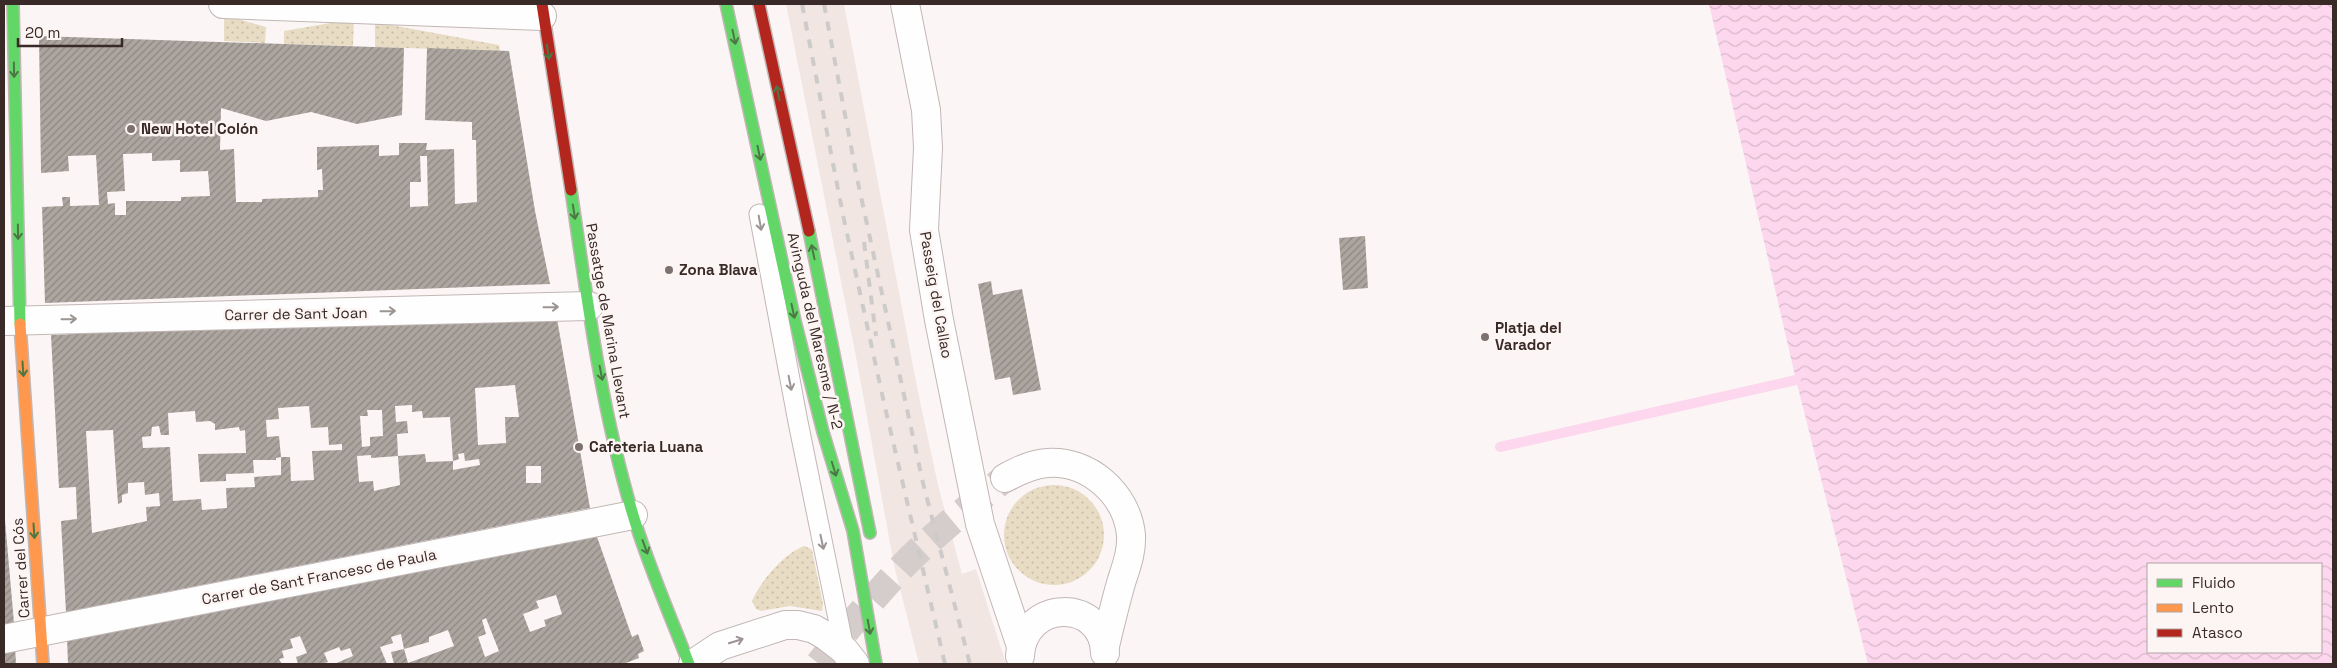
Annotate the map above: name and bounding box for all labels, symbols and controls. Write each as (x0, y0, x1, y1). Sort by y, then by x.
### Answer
scale bar (18, 15, 121, 47)
text: 20 m (25, 23, 60, 42)
one-way arrow (729, 29, 739, 45)
one-way arrow (544, 44, 554, 60)
one-way arrow (9, 62, 19, 78)
one-way arrow (773, 86, 783, 102)
place label: New Hotel Colón (141, 119, 258, 138)
marker: New Hotel Colón (125, 123, 137, 135)
one-way arrow (755, 144, 764, 160)
one-way arrow (569, 204, 579, 220)
one-way arrow (756, 215, 766, 231)
street label: Passatge de Marina Llevant (582, 222, 635, 420)
one-way arrow (13, 224, 23, 240)
street label: Avinguda del Maresme / N-2 (784, 230, 847, 431)
street label: Passeig del Callao (916, 230, 957, 360)
one-way arrow (808, 244, 818, 260)
place label: Zona Blava (679, 260, 758, 279)
marker: Zona Blava (663, 264, 675, 276)
street label: Carrer de Sant Joan (224, 303, 368, 324)
one-way arrow (543, 303, 559, 312)
one-way arrow (789, 303, 799, 319)
one-way arrow (380, 307, 396, 316)
one-way arrow (60, 315, 76, 324)
place label: Platja del Varador (1495, 318, 1562, 354)
marker: Platja del Varador (1479, 331, 1491, 343)
one-way arrow (18, 361, 28, 377)
one-way arrow (596, 364, 606, 380)
one-way arrow (786, 374, 795, 390)
place label: Cafeteria Luana (589, 437, 703, 456)
marker: Cafeteria Luana (573, 441, 585, 453)
one-way arrow (830, 460, 840, 476)
street label: Carrer del Cós (8, 517, 33, 619)
one-way arrow (29, 523, 38, 539)
one-way arrow (818, 534, 827, 550)
one-way arrow (641, 539, 650, 554)
street label: Carrer de Sant Francesc de Paula (200, 544, 438, 609)
legend (2147, 563, 2322, 653)
text: Fluido (2192, 573, 2236, 592)
text: Lento (2192, 598, 2234, 617)
one-way arrow (865, 618, 875, 634)
text: Atasco (2192, 623, 2243, 642)
one-way arrow (727, 636, 743, 646)

